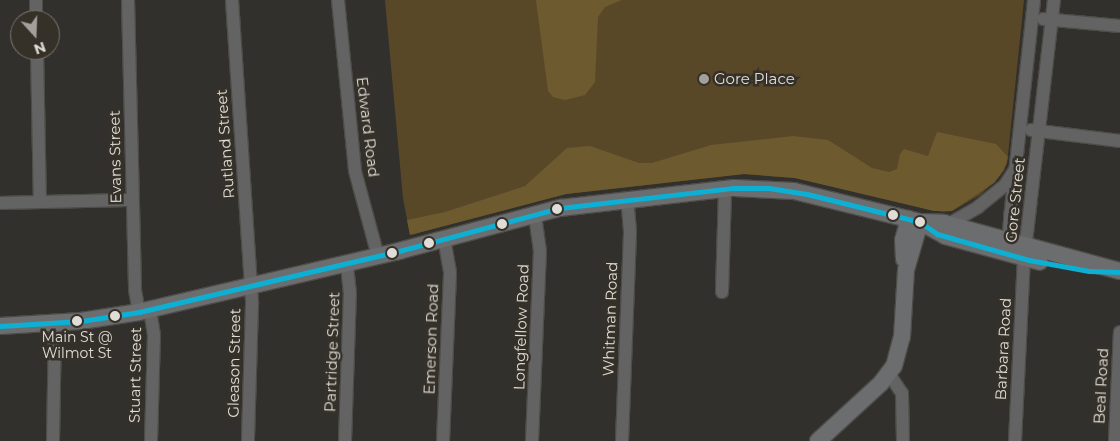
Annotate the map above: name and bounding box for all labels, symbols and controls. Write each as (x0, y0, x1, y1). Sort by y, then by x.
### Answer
north arrow (10, 10, 60, 60)
text: N (31, 38, 48, 59)
place label: Gore Place (714, 70, 795, 88)
marker: Gore Place (698, 73, 710, 85)
street label: Edward Road (353, 76, 383, 178)
street label: Rutland Street (212, 89, 238, 199)
street label: Evans Street (105, 110, 125, 204)
street label: Gore Street (1002, 157, 1028, 243)
unlabelled marker (552, 204, 562, 214)
unlabelled marker (888, 210, 898, 220)
unlabelled marker (915, 217, 925, 227)
unlabelled marker (497, 219, 507, 229)
unlabelled marker (424, 238, 434, 248)
unlabelled marker (387, 248, 397, 258)
street label: Whitman Road (599, 261, 621, 377)
street label: Longfellow Road (510, 264, 532, 390)
street label: Emerson Road (420, 283, 442, 395)
street label: Partridge Street (321, 292, 343, 412)
street label: Barbara Road (991, 297, 1015, 401)
street label: Gleason Street (224, 308, 244, 418)
unlabelled marker (110, 311, 120, 321)
marker: Main St @ Wilmot St (72, 316, 82, 326)
street label: Stuart Street (125, 327, 145, 423)
place label: Main St @ Wilmot St (42, 329, 112, 362)
street label: Beal Road (1090, 347, 1112, 425)

